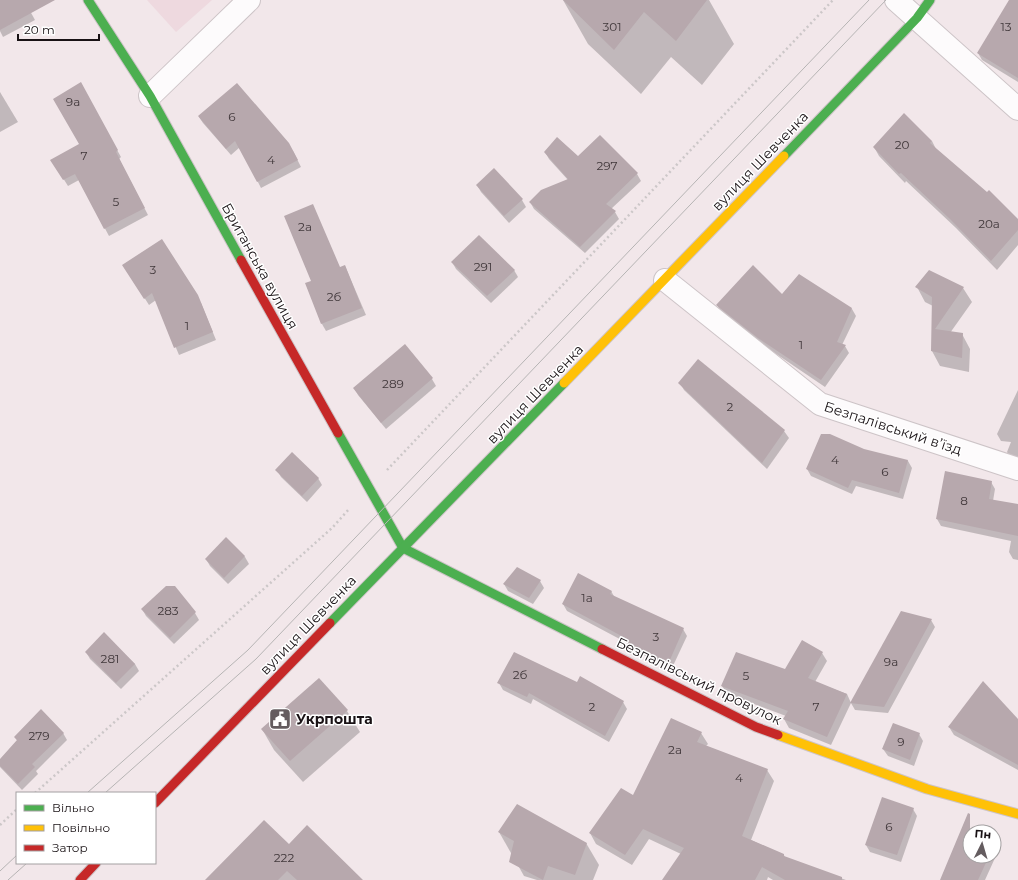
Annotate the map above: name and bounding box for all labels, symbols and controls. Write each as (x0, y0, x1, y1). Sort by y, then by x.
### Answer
scale bar (18, 16, 99, 42)
house number: 301 (602, 19, 622, 34)
house number: 13 (1000, 19, 1012, 34)
text: 20 m (24, 22, 55, 37)
house number: 9а (66, 94, 80, 109)
street label: вулиця Шевченка (708, 108, 812, 214)
house number: 6 (228, 109, 236, 124)
house number: 20 (895, 137, 909, 152)
house number: 7 (80, 148, 88, 163)
house number: 4 (267, 152, 275, 167)
house number: 297 (596, 158, 618, 173)
house number: 5 (113, 194, 120, 209)
street label: Британська вулиця (218, 200, 302, 332)
house number: 20а (978, 216, 1000, 231)
house number: 2а (298, 219, 312, 234)
house number: 291 (474, 259, 492, 274)
house number: 3 (150, 262, 157, 277)
house number: 2б (327, 289, 341, 304)
house number: 1 (185, 318, 189, 333)
house number: 1 (799, 337, 803, 352)
street label: вулиця Шевченка (483, 341, 587, 447)
house number: 289 (382, 376, 404, 391)
street label: Безпалівський в’їзд (822, 397, 964, 459)
house number: 2 (727, 399, 734, 414)
house number: 4 (831, 452, 839, 467)
house number: 6 (881, 464, 889, 479)
house number: 8 (960, 493, 968, 508)
street label: вулиця Шевченка (256, 572, 360, 678)
house number: 1а (581, 590, 593, 605)
house number: 283 (157, 603, 179, 618)
house number: 3 (653, 629, 660, 644)
street label: Безпалівський провулок (613, 633, 785, 729)
house number: 281 (101, 651, 119, 666)
house number: 9а (884, 654, 898, 669)
house number: 2б (513, 667, 527, 682)
house number: 5 (743, 668, 750, 683)
house number: 2 (589, 699, 596, 714)
house number: 7 (812, 699, 820, 714)
public building icon: Укрпошта (267, 706, 293, 732)
place label: Укрпошта (296, 710, 373, 728)
house number: 279 (28, 728, 50, 743)
house number: 9 (897, 734, 905, 749)
house number: 2а (668, 742, 682, 757)
house number: 4 (735, 770, 743, 785)
legend (16, 792, 156, 864)
text: Вільно (52, 800, 95, 815)
house number: 6 (885, 819, 893, 834)
text: Повільно (52, 820, 111, 835)
north arrow (962, 824, 1002, 864)
text: Пн (974, 826, 992, 842)
text: Затор (52, 840, 88, 855)
house number: 222 (274, 850, 294, 865)

